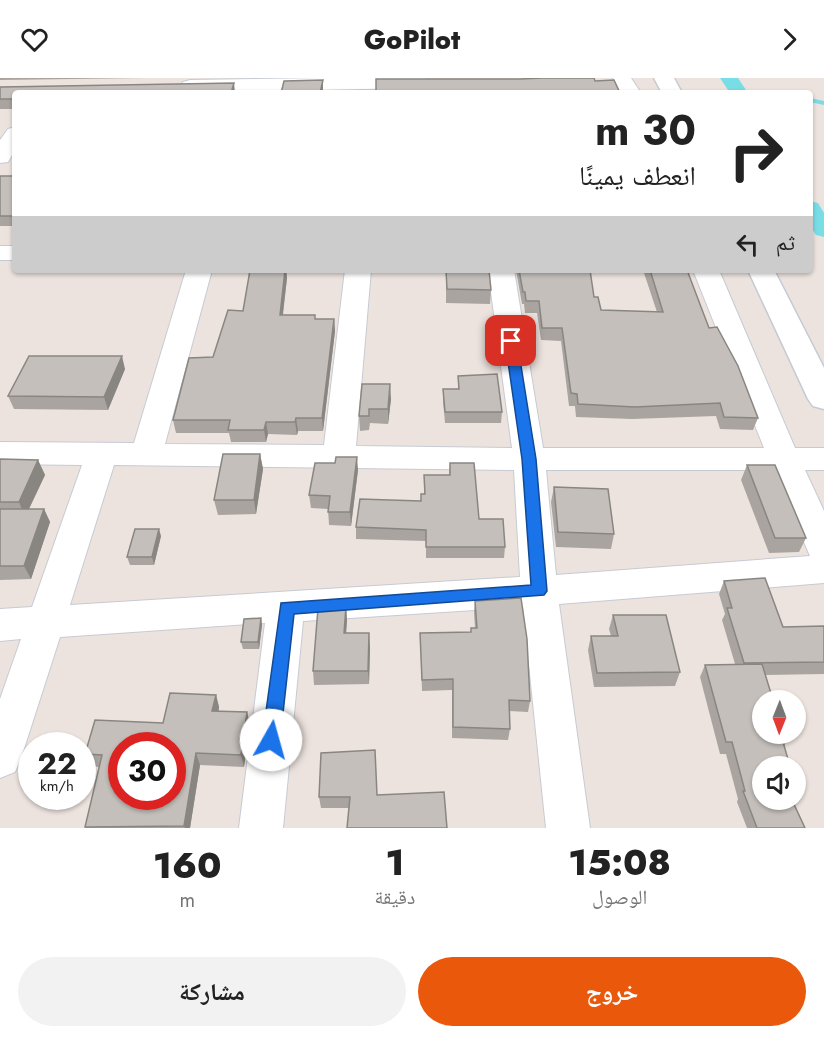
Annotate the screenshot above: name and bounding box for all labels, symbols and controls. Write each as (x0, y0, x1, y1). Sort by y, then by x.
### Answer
text: GoPilot (364, 20, 460, 59)
icon: heart (18, 23, 51, 56)
icon: forward (773, 23, 806, 56)
text: 30 m (595, 100, 696, 161)
icon: right (717, 114, 795, 192)
text: انعطف يمينًا (579, 156, 696, 195)
text: ثم (776, 226, 795, 258)
icon: left (731, 228, 764, 261)
pin (485, 315, 536, 366)
icon: arrive (494, 324, 527, 357)
north arrow (752, 690, 806, 744)
map controls (752, 690, 806, 810)
position arrow (239, 708, 303, 772)
speed limit sign: 30 (108, 732, 186, 810)
text: 22 (37, 742, 77, 785)
button: sound (752, 756, 806, 810)
text: km/h (40, 775, 74, 797)
text: 1 (385, 836, 404, 888)
text: 15:08 (568, 836, 671, 888)
text: 160 (153, 839, 222, 891)
text: دقيقة (375, 883, 415, 912)
text: الوصول (592, 883, 647, 912)
text: m (179, 886, 195, 915)
button: مشاركة (18, 957, 406, 1026)
button: خروج (418, 957, 806, 1026)

